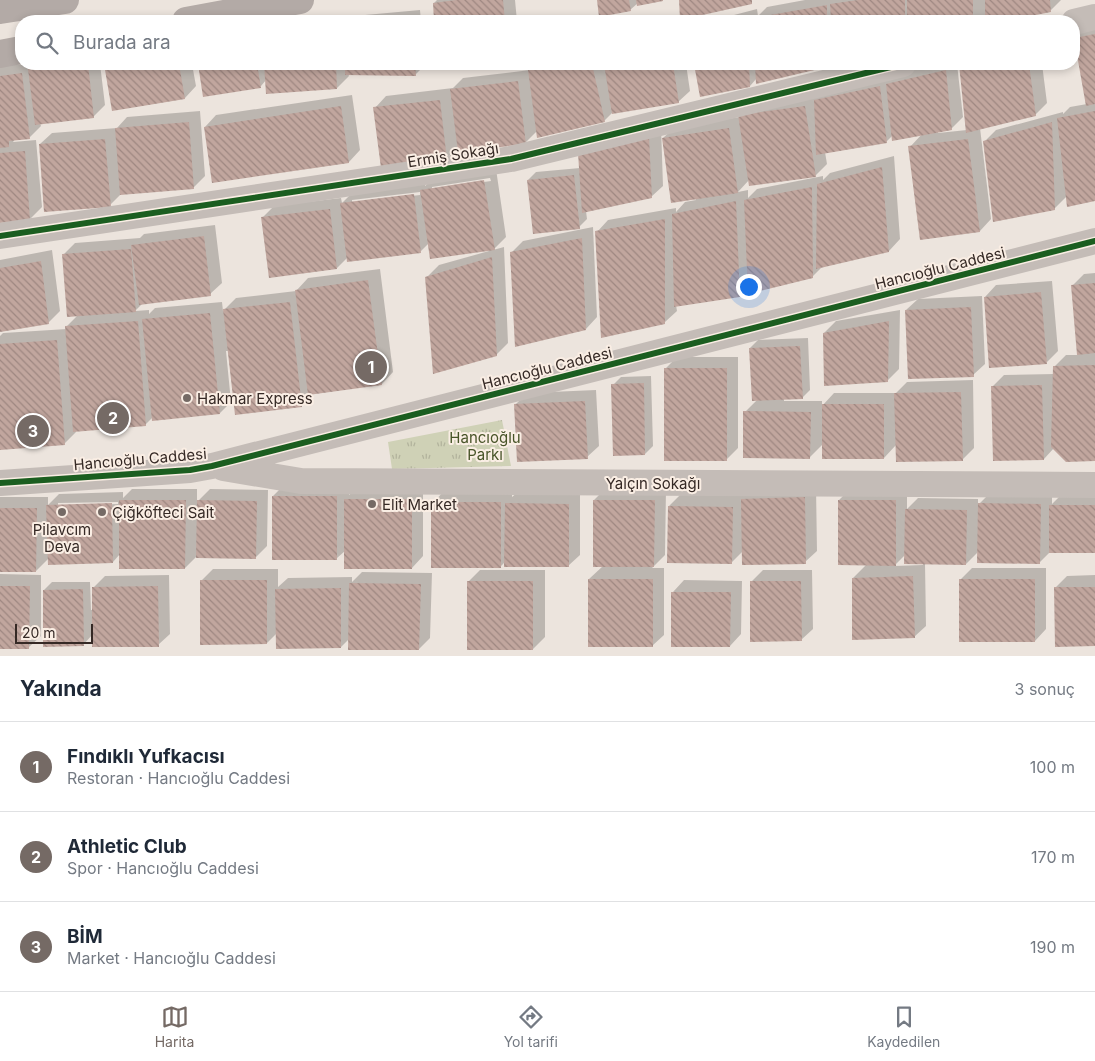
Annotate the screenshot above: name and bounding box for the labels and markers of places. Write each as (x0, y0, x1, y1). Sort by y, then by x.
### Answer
pin: 1 (355, 348, 387, 386)
place label: Hakmar Express (197, 389, 313, 408)
marker: Hakmar Express (181, 392, 193, 404)
pin: 2 (97, 399, 129, 437)
pin: 3 (17, 412, 49, 450)
place label: Elit Market (382, 495, 457, 514)
marker: Elit Market (366, 498, 378, 510)
place label: Çiğköfteci Sait (112, 503, 214, 522)
marker: Pilavcım Deva (56, 506, 68, 518)
marker: Çiğköfteci Sait (96, 506, 108, 518)
place label: Pilavcım Deva (33, 520, 91, 556)

